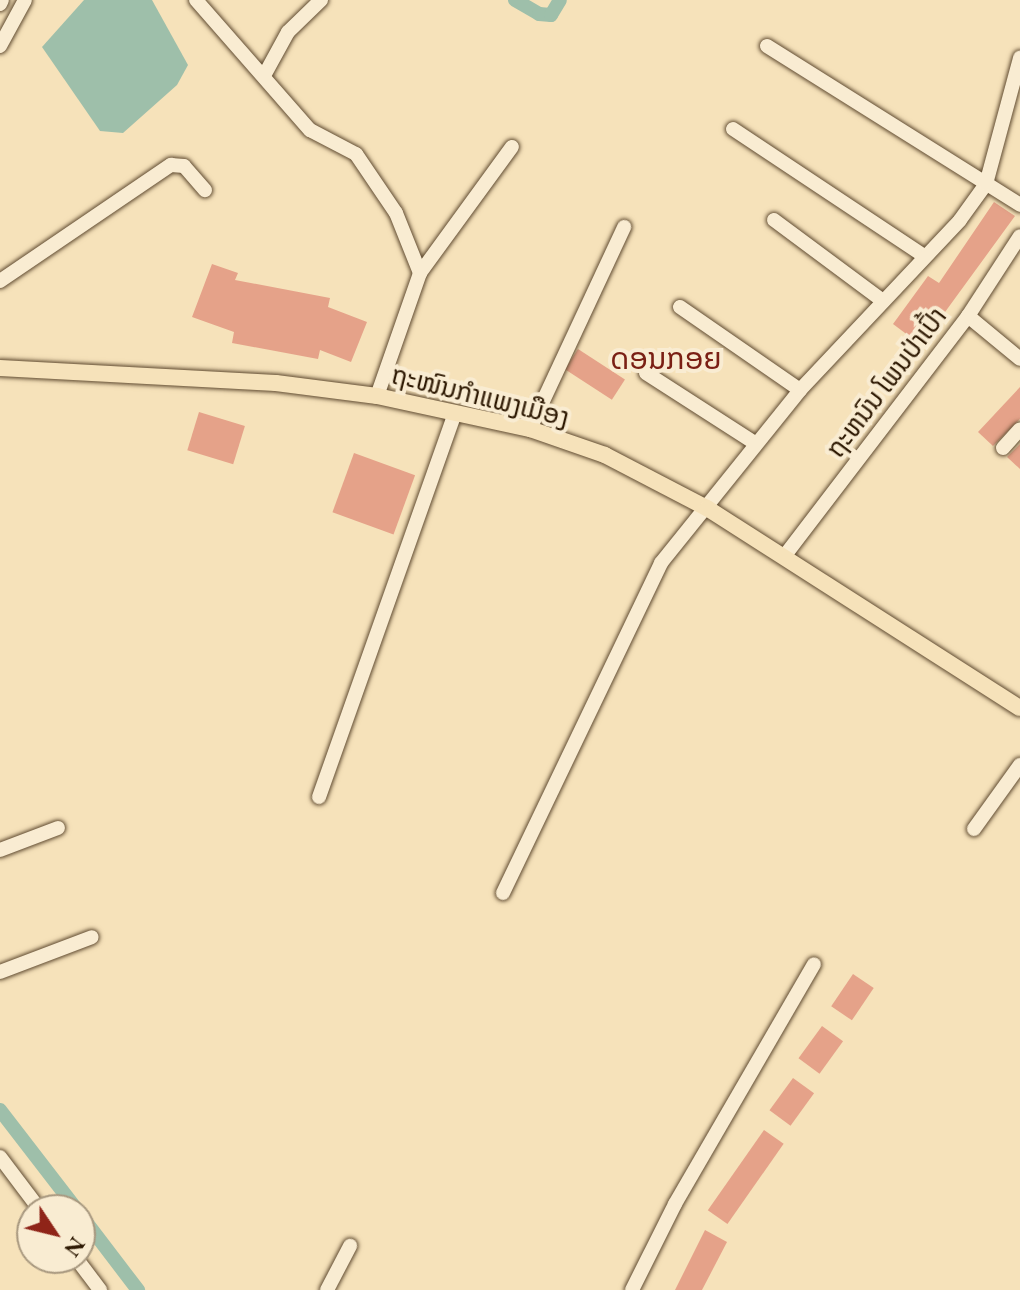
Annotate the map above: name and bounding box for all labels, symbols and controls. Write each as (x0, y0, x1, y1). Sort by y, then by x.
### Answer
street label: ຖະຫນົນ ໂພນປ່າເປົ້າ (820, 302, 954, 464)
district label: ດອນກອຍ (610, 341, 722, 377)
street label: ຖະໜົນກຳແພງເມືອງ (388, 360, 572, 434)
north arrow (16, 1194, 96, 1274)
text: N (57, 1231, 91, 1263)

